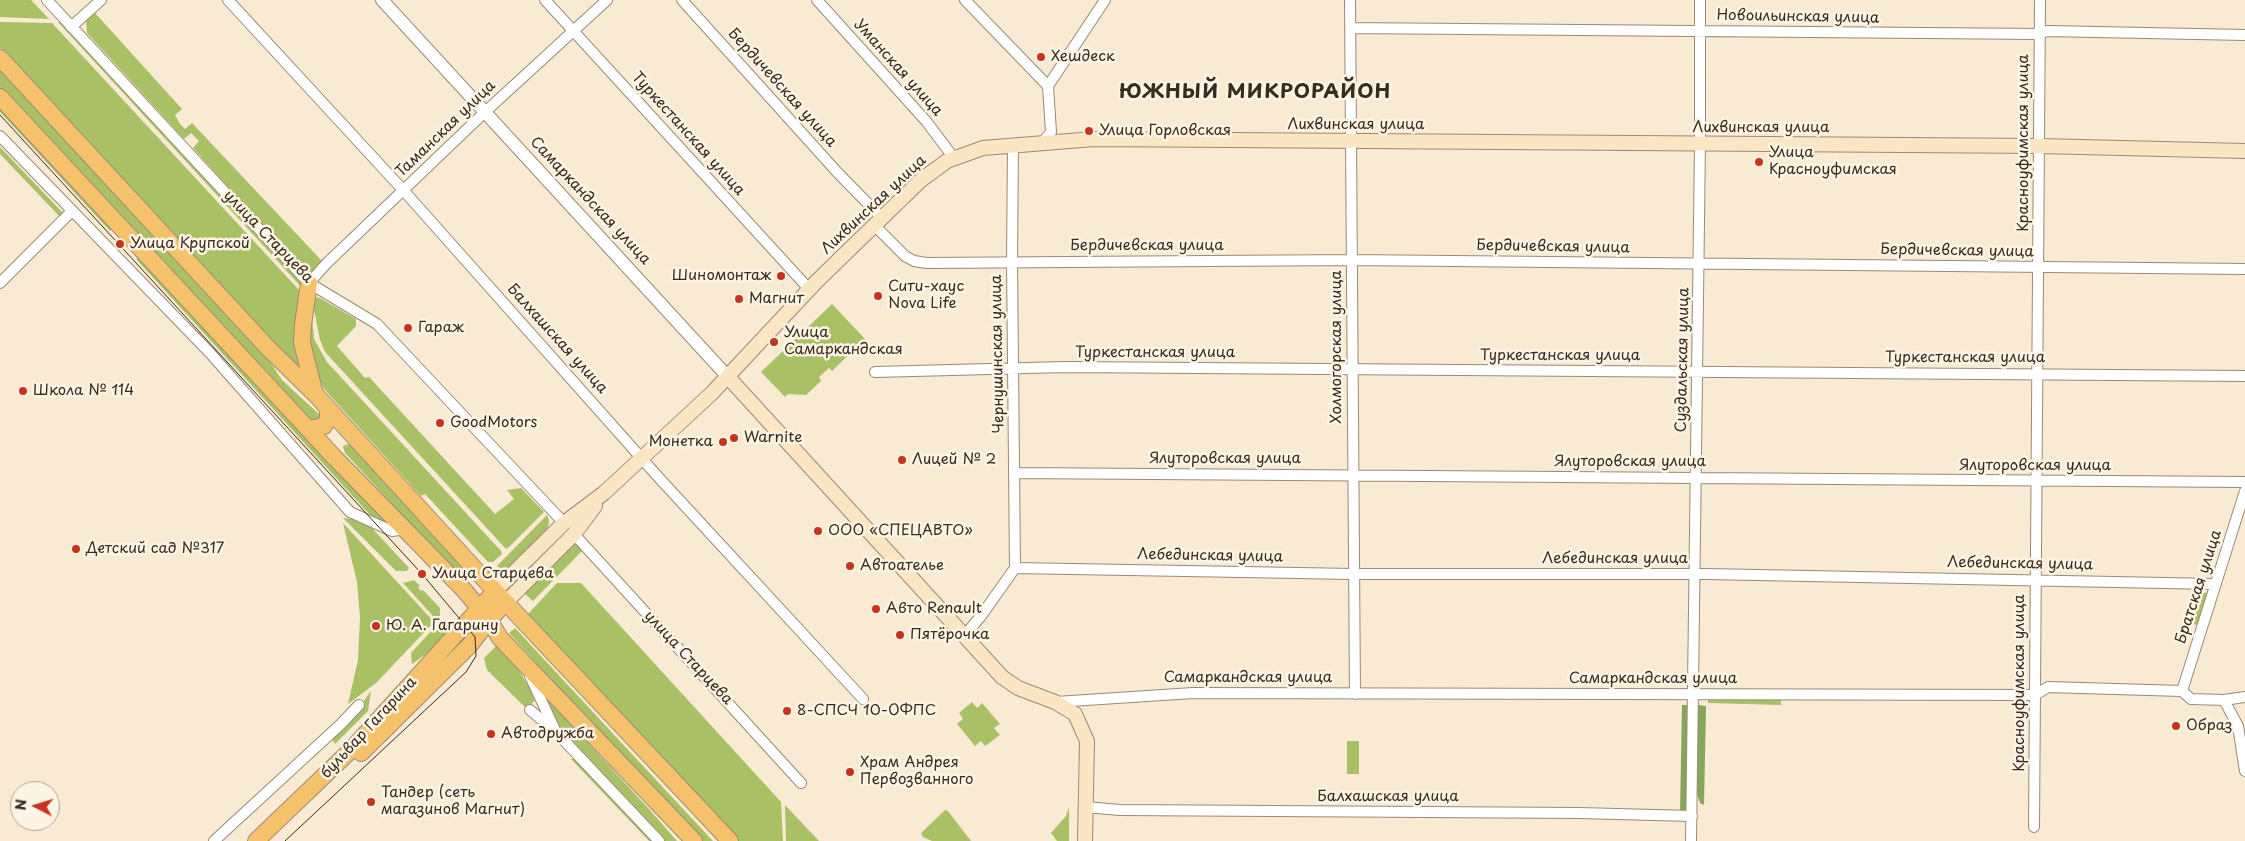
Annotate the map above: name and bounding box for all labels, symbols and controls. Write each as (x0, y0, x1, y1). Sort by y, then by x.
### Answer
street label: Новоильинская улица (1716, 7, 1880, 27)
street label: Уманская улица (850, 16, 946, 120)
street label: Бердичевская улица (724, 25, 840, 151)
place label: Хешдеск (1051, 48, 1115, 66)
marker: Хешдеск (1035, 51, 1047, 63)
street label: Красноуфимская улица (2015, 54, 2033, 232)
street label: Туркестанская улица (628, 68, 748, 200)
street label: Таманская улица (392, 77, 500, 181)
district label: ЮЖНЫЙ МИКРОРАЙОН (1117, 80, 1393, 104)
street label: Лихвинская улица (1288, 116, 1424, 134)
street label: Лихвинская улица (1693, 119, 1829, 137)
place label: Улица Горловская (1099, 122, 1231, 140)
marker: Улица Горловская (1083, 125, 1095, 137)
street label: Самаркандская улица (526, 133, 654, 269)
place label: Улица Красноуфимская (1769, 144, 1897, 179)
street label: Лихвинская улица (818, 152, 930, 258)
marker: Улица Красноуфимская (1753, 156, 1765, 168)
street label: улица Старцева (219, 187, 317, 287)
place label: Улица Крупской (130, 235, 250, 253)
street label: Бердичевская улица (1070, 237, 1224, 255)
street label: Бердичевская улица (1476, 237, 1630, 257)
marker: Улица Крупской (114, 238, 126, 250)
street label: Бердичевская улица (1880, 241, 2034, 261)
place label: Шинoмонтаж (672, 267, 771, 285)
marker: Шинoмонтаж (775, 270, 787, 282)
street label: Холмогорская улица (1328, 270, 1346, 424)
street label: Чернушинская улица (988, 274, 1008, 434)
place label: Сити-хаус Nova Life (888, 278, 964, 313)
street label: Балхашская улица (503, 280, 611, 398)
street label: Суздальская улица (1673, 287, 1693, 433)
place label: Магнит (749, 290, 804, 308)
marker: Сити-хаус Nova Life (872, 290, 884, 302)
marker: Магнит (733, 293, 745, 305)
place label: Гараж (418, 319, 464, 337)
marker: Гараж (402, 322, 414, 334)
place label: Улица Самаркандская (784, 324, 903, 359)
marker: Улица Самаркандская (768, 336, 780, 348)
street label: Туркестанская улица (1075, 344, 1235, 362)
street label: Туркестанская улица (1480, 347, 1640, 365)
street label: Туркестанская улица (1885, 349, 2045, 367)
place label: Школа № 114 (33, 382, 134, 400)
marker: Школа № 114 (17, 385, 29, 397)
place label: GoodMotors (450, 414, 537, 432)
marker: GoodMotors (434, 417, 446, 429)
place label: Warnite (744, 429, 802, 447)
marker: Warnite (728, 432, 740, 444)
place label: Монетка (649, 433, 713, 451)
marker: Монетка (717, 436, 729, 448)
street label: Ялуторовская улица (1149, 450, 1301, 468)
place label: Лицей № 2 (912, 451, 996, 469)
street label: Ялуторовская улица (1554, 453, 1706, 471)
marker: Лицей № 2 (896, 454, 908, 466)
street label: Ялуторовская улица (1959, 457, 2111, 475)
place label: ООО «СПЕЦАВТО» (828, 522, 973, 540)
marker: ООО «СПЕЦАВТО» (812, 525, 824, 537)
street label: Братская улица (2172, 528, 2226, 646)
place label: Детский сад №317 (86, 540, 224, 558)
marker: Детский сад №317 (70, 543, 82, 555)
street label: Лебединская улица (1137, 546, 1283, 566)
street label: Лебединская улица (1542, 550, 1688, 568)
street label: Лебединская улица (1947, 554, 2093, 574)
place label: Автоателье (860, 557, 944, 575)
marker: Автоателье (844, 560, 856, 572)
place label: Улица Старцева (432, 565, 554, 583)
marker: Улица Старцева (416, 568, 428, 580)
street label: Красноуфимская улица (2011, 594, 2029, 772)
place label: Авто Renault (886, 600, 982, 618)
marker: Авто Renault (870, 603, 882, 615)
street label: улица Старцева (640, 607, 736, 709)
place label: Ю. А. Гагарину (386, 617, 498, 635)
marker: Ю. А. Гагарину (370, 620, 382, 632)
place label: Пятёрочка (910, 626, 989, 644)
marker: Пятёрочка (894, 629, 906, 641)
street label: Самаркандская улица (1164, 669, 1332, 687)
street label: Самаркандская улица (1569, 670, 1737, 688)
street label: бульвар Гагарина (317, 673, 421, 783)
place label: 8-СПСЧ 10-ОФПС (797, 702, 936, 720)
marker: 8-СПСЧ 10-ОФПС (781, 705, 793, 717)
place label: Образ (2186, 717, 2232, 735)
marker: Образ (2170, 720, 2182, 732)
place label: Автодружба (501, 725, 594, 743)
marker: Автодружба (485, 728, 497, 740)
place label: Храм Андрея Первозванного (860, 754, 974, 789)
marker: Храм Андрея Первозванного (844, 766, 856, 778)
north arrow (10, 781, 60, 831)
place label: Тандер (сеть магазинов Магнит) (381, 784, 525, 819)
street label: Балхашская улица (1317, 788, 1459, 806)
marker: Тандер (сеть магазинов Магнит) (365, 796, 377, 808)
text: N (10, 798, 31, 811)

